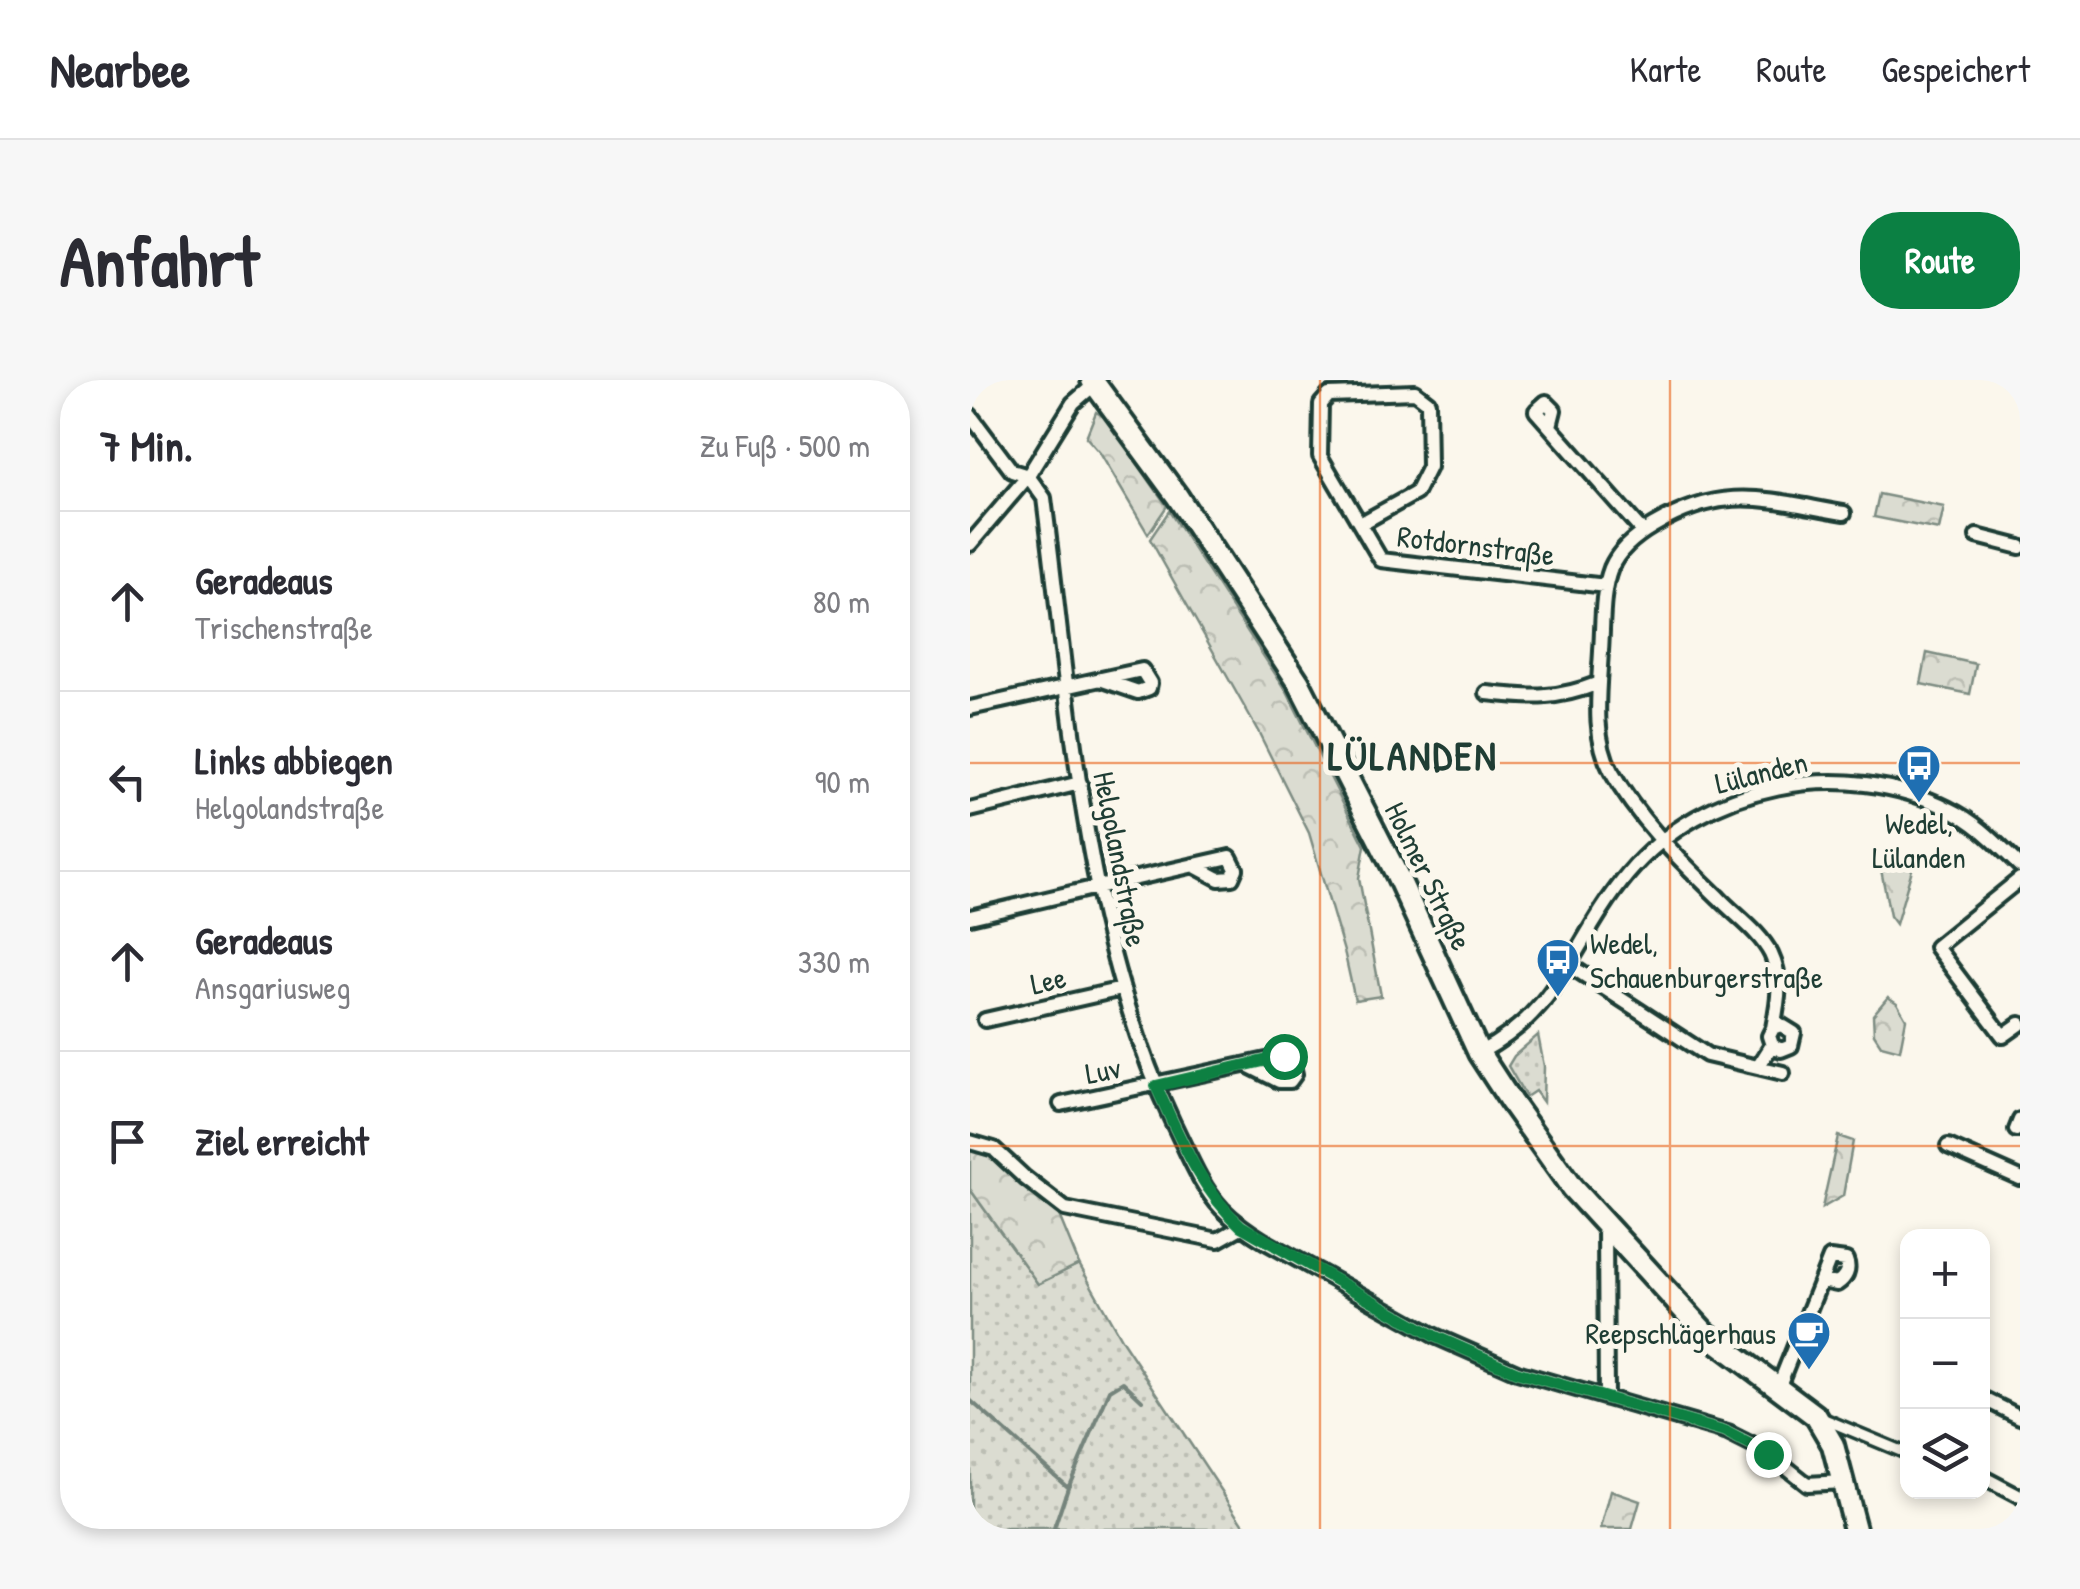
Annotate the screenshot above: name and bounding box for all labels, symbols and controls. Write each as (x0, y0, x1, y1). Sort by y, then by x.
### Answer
text: Nearbee (50, 37, 190, 102)
text: Karte (1630, 46, 1701, 93)
text: Route (1756, 46, 1826, 93)
text: Gespeichert (1881, 46, 2030, 93)
button: Route (1860, 212, 2020, 309)
text: Anfahrt (60, 213, 259, 308)
text: 7 Min. (100, 417, 193, 474)
text: Zu Fuß · 500 m (699, 424, 870, 467)
street label: Rotdornstraße (1395, 516, 1557, 574)
text: Geradeaus (195, 554, 333, 606)
icon: ahead (100, 574, 155, 629)
text: 80 m (813, 580, 870, 623)
text: Trischenstraße (195, 606, 373, 649)
district label: LÜLANDEN (1328, 728, 1498, 782)
text: Links abbiegen (195, 734, 393, 786)
street label: Lülanden (1711, 741, 1811, 803)
bus stop icon: Wedel, Lülanden (1896, 743, 1942, 804)
icon: left (100, 754, 155, 809)
text: 90 m (815, 760, 870, 803)
street label: Helgolandstraße (1084, 768, 1158, 950)
text: Helgolandstraße (195, 786, 384, 829)
street label: Holmer Straße (1376, 795, 1482, 957)
place label: Wedel, Lülanden (1872, 803, 1966, 877)
text: Geradeaus (195, 914, 333, 966)
place label: Wedel, Schauenburgerstraße (1590, 923, 1823, 997)
icon: ahead (100, 934, 155, 989)
bus stop icon: Wedel, Schauenburgerstraße (1535, 937, 1581, 998)
text: 330 m (798, 940, 870, 983)
street label: Lee (1026, 957, 1070, 1003)
text: Ansgariusweg (195, 966, 351, 1009)
route start (1262, 1034, 1308, 1080)
street label: Luv (1082, 1047, 1124, 1093)
icon: arrive (100, 1114, 155, 1169)
text: Ziel erreicht (195, 1115, 369, 1167)
map controls (1900, 1229, 1990, 1499)
button: + (1900, 1229, 1990, 1319)
cafe icon: Reepschlägerhaus (1786, 1310, 1832, 1371)
place label: Reepschlägerhaus (1585, 1313, 1776, 1353)
button: − (1900, 1319, 1990, 1409)
button: layers (1900, 1409, 1990, 1499)
route end (1746, 1432, 1792, 1478)

